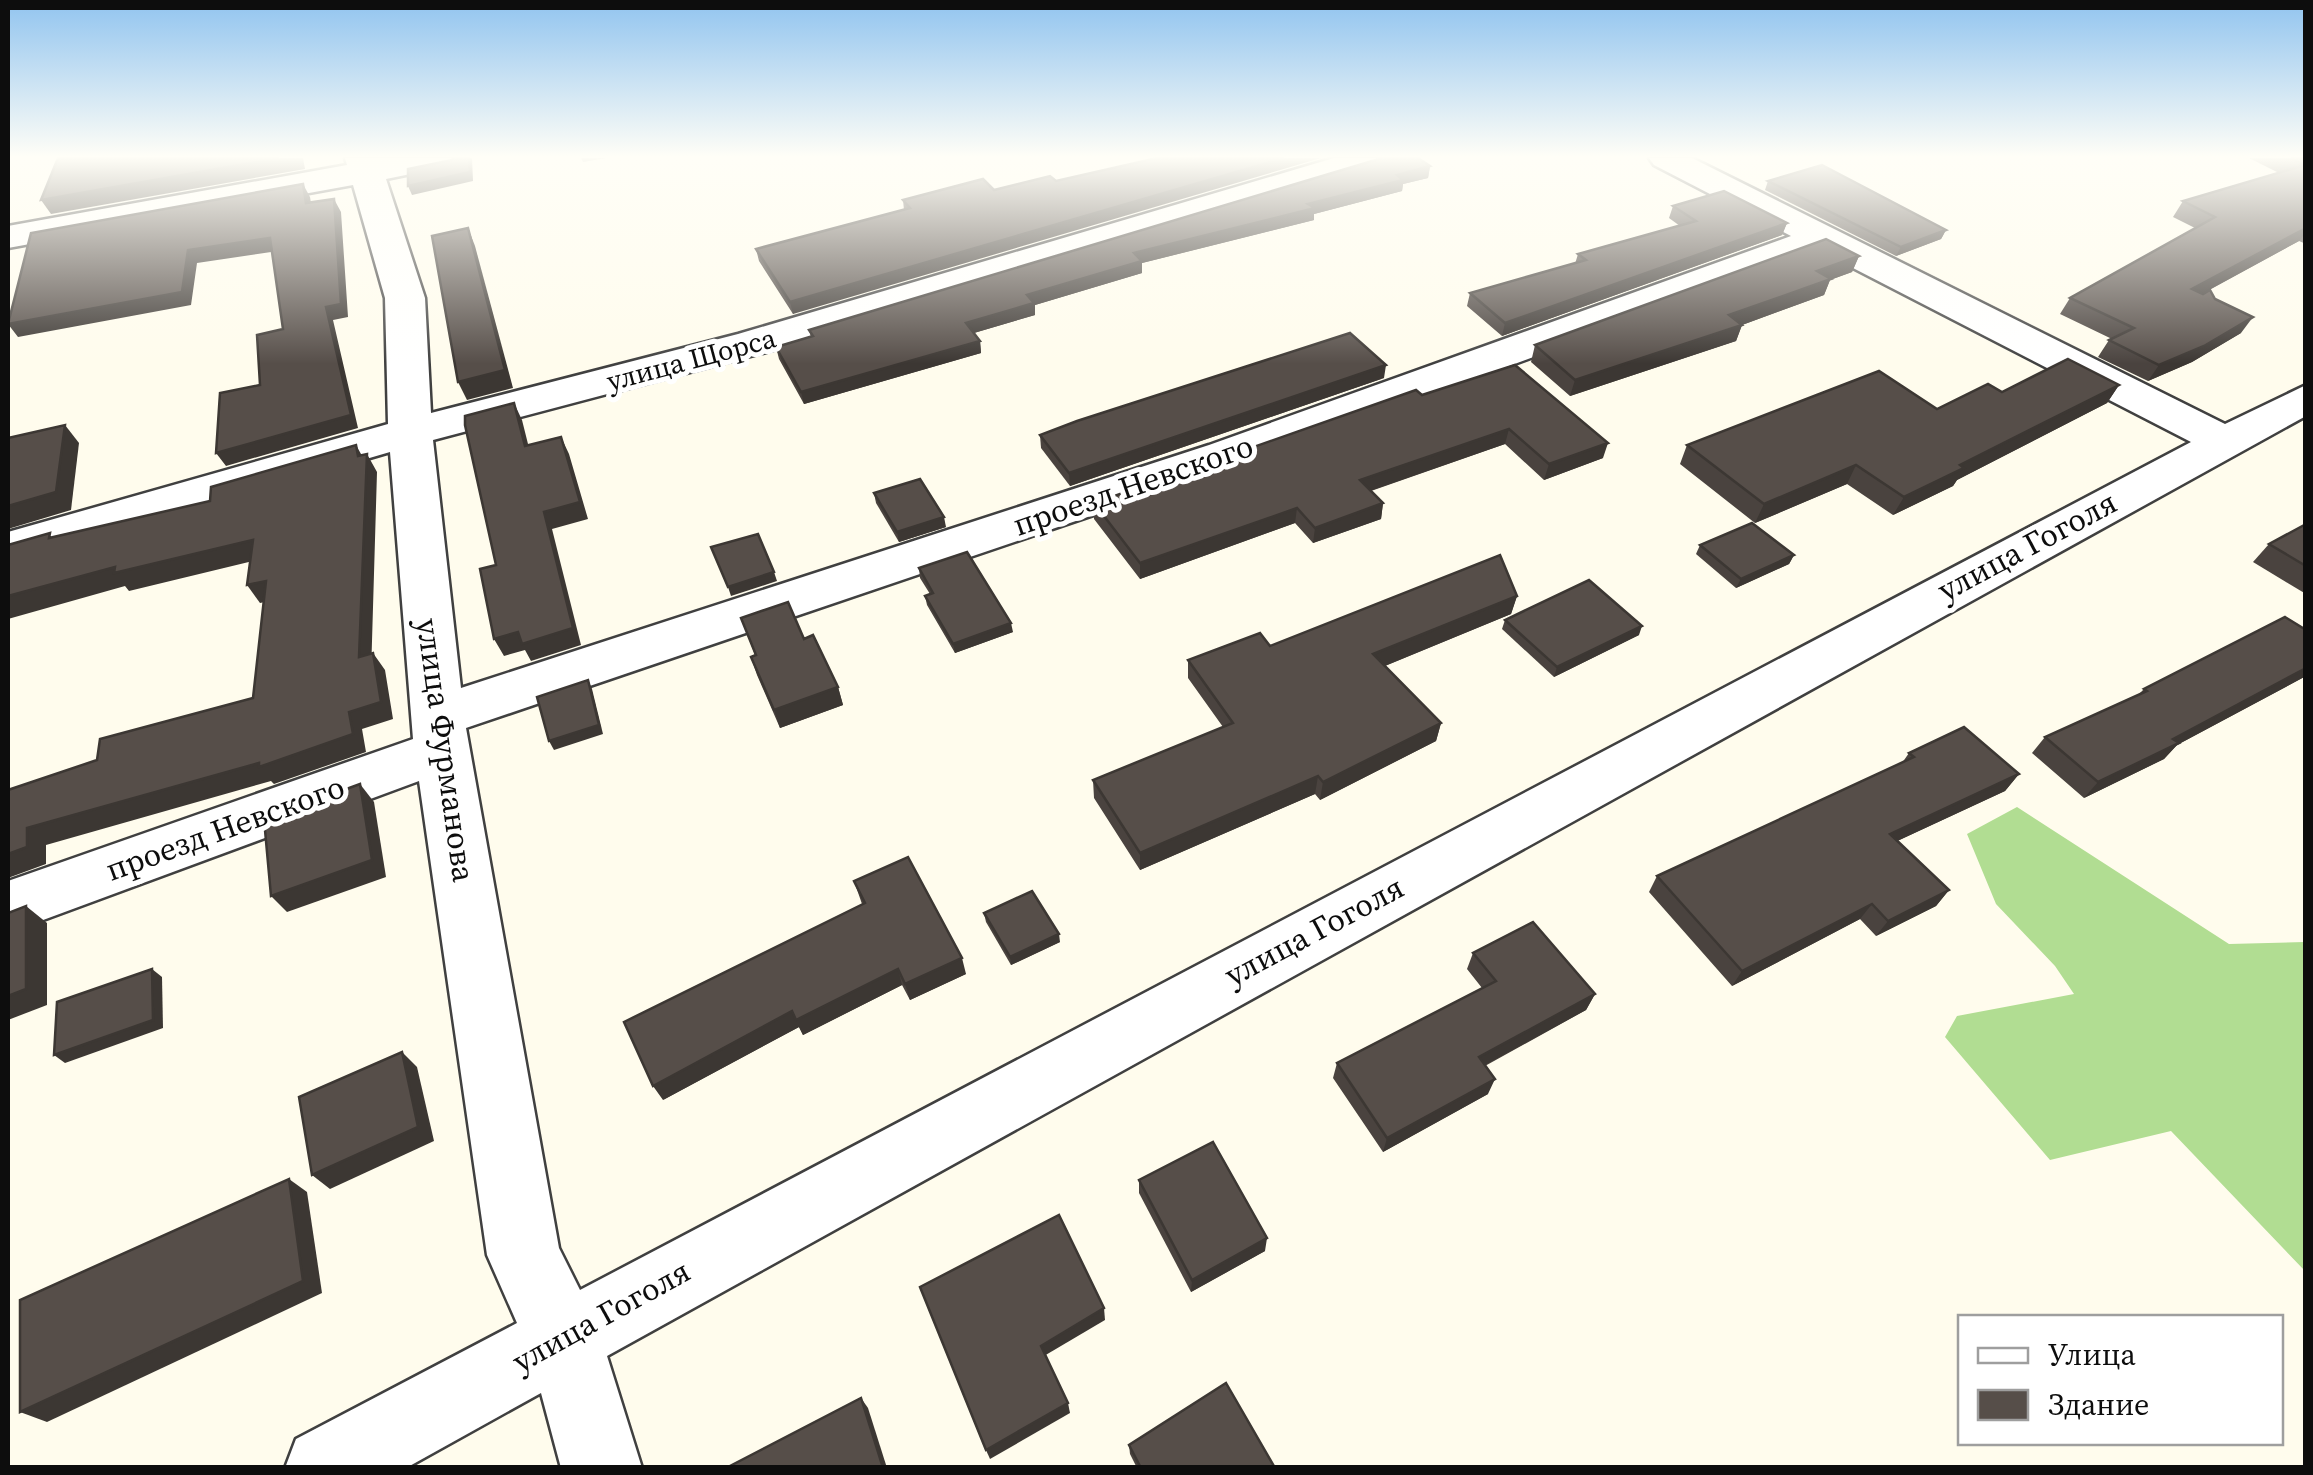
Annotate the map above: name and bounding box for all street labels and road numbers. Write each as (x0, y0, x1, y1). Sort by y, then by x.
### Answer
street label: улица Щорса (602, 318, 780, 400)
street label: проезд Невского (1007, 423, 1259, 547)
street label: улица Гоголя (1929, 480, 2125, 612)
street label: улица Фурманова (406, 615, 486, 885)
street label: проезд Невского (99, 764, 351, 892)
street label: улица Гоголя (1216, 865, 1412, 997)
street label: улица Гоголя (504, 1249, 698, 1383)

